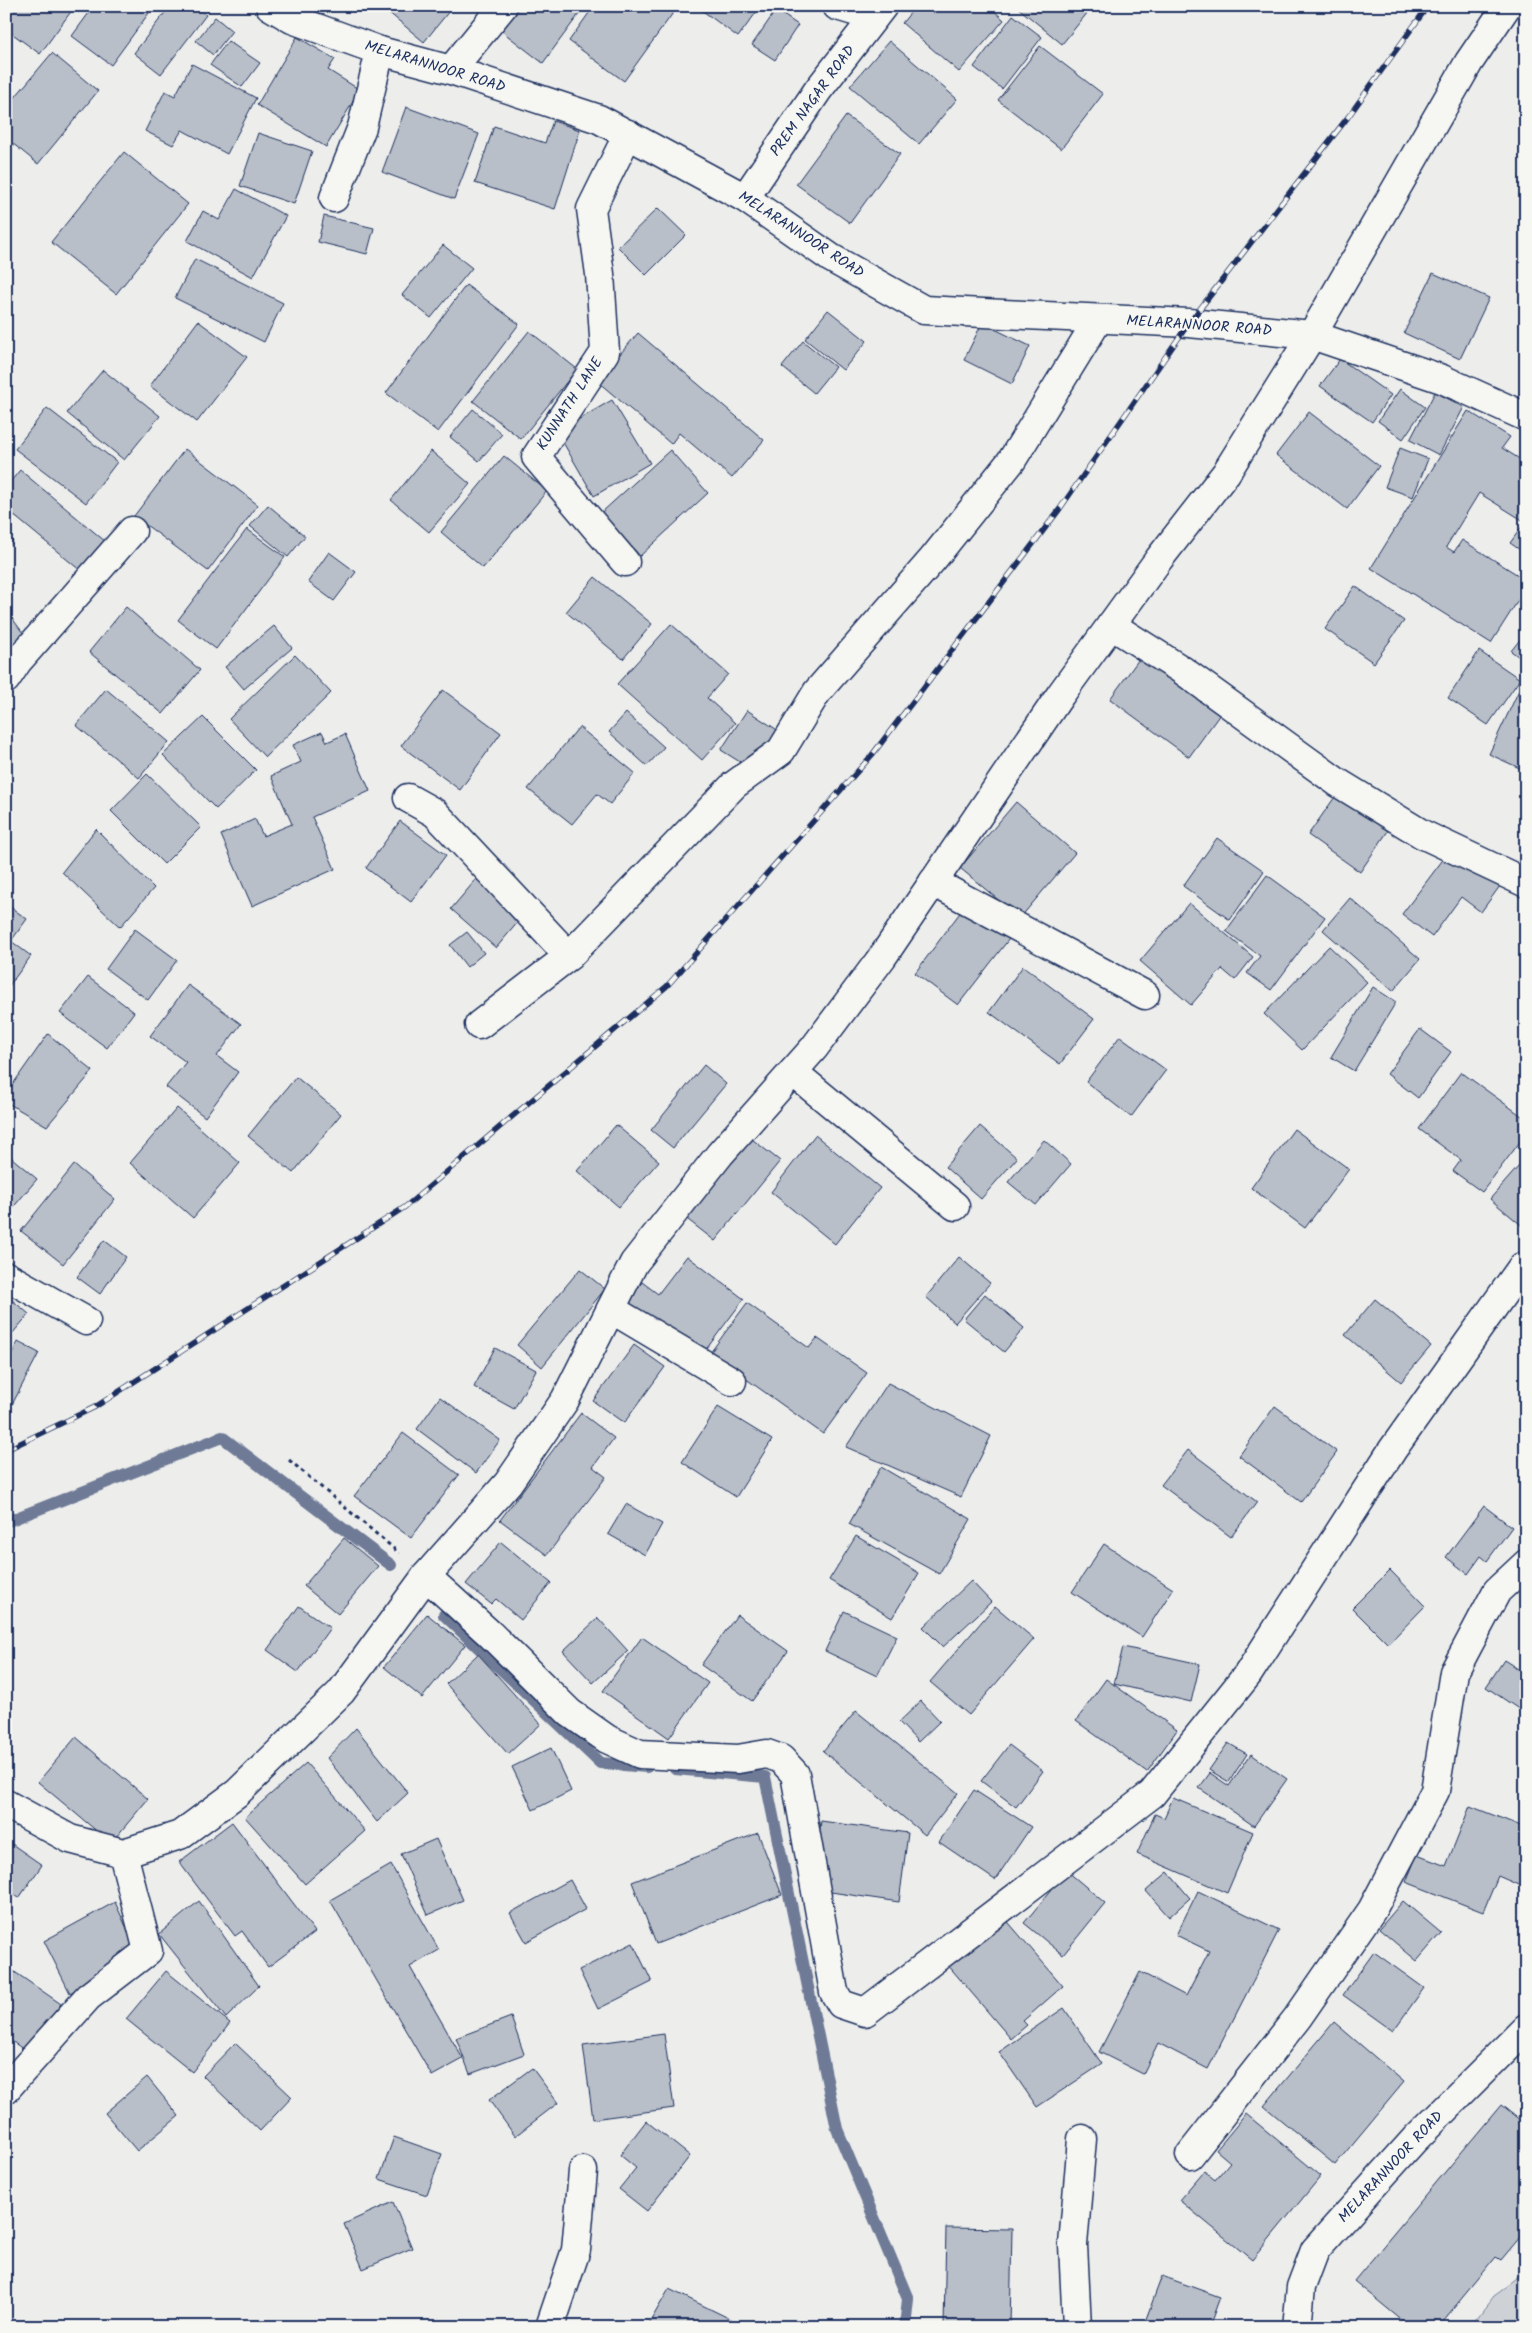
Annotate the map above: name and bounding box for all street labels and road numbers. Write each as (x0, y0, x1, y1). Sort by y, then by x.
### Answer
street label: MELARANNOOR ROAD (362, 34, 509, 100)
street label: PREM NAGAR ROAD (764, 40, 862, 162)
street label: MELARANNOOR ROAD (733, 185, 869, 285)
street label: MELARANNOOR ROAD (1125, 309, 1273, 343)
street label: KUNNATH LANE (531, 351, 610, 456)
street label: MELARANNOOR ROAD (1332, 2105, 1450, 2229)

